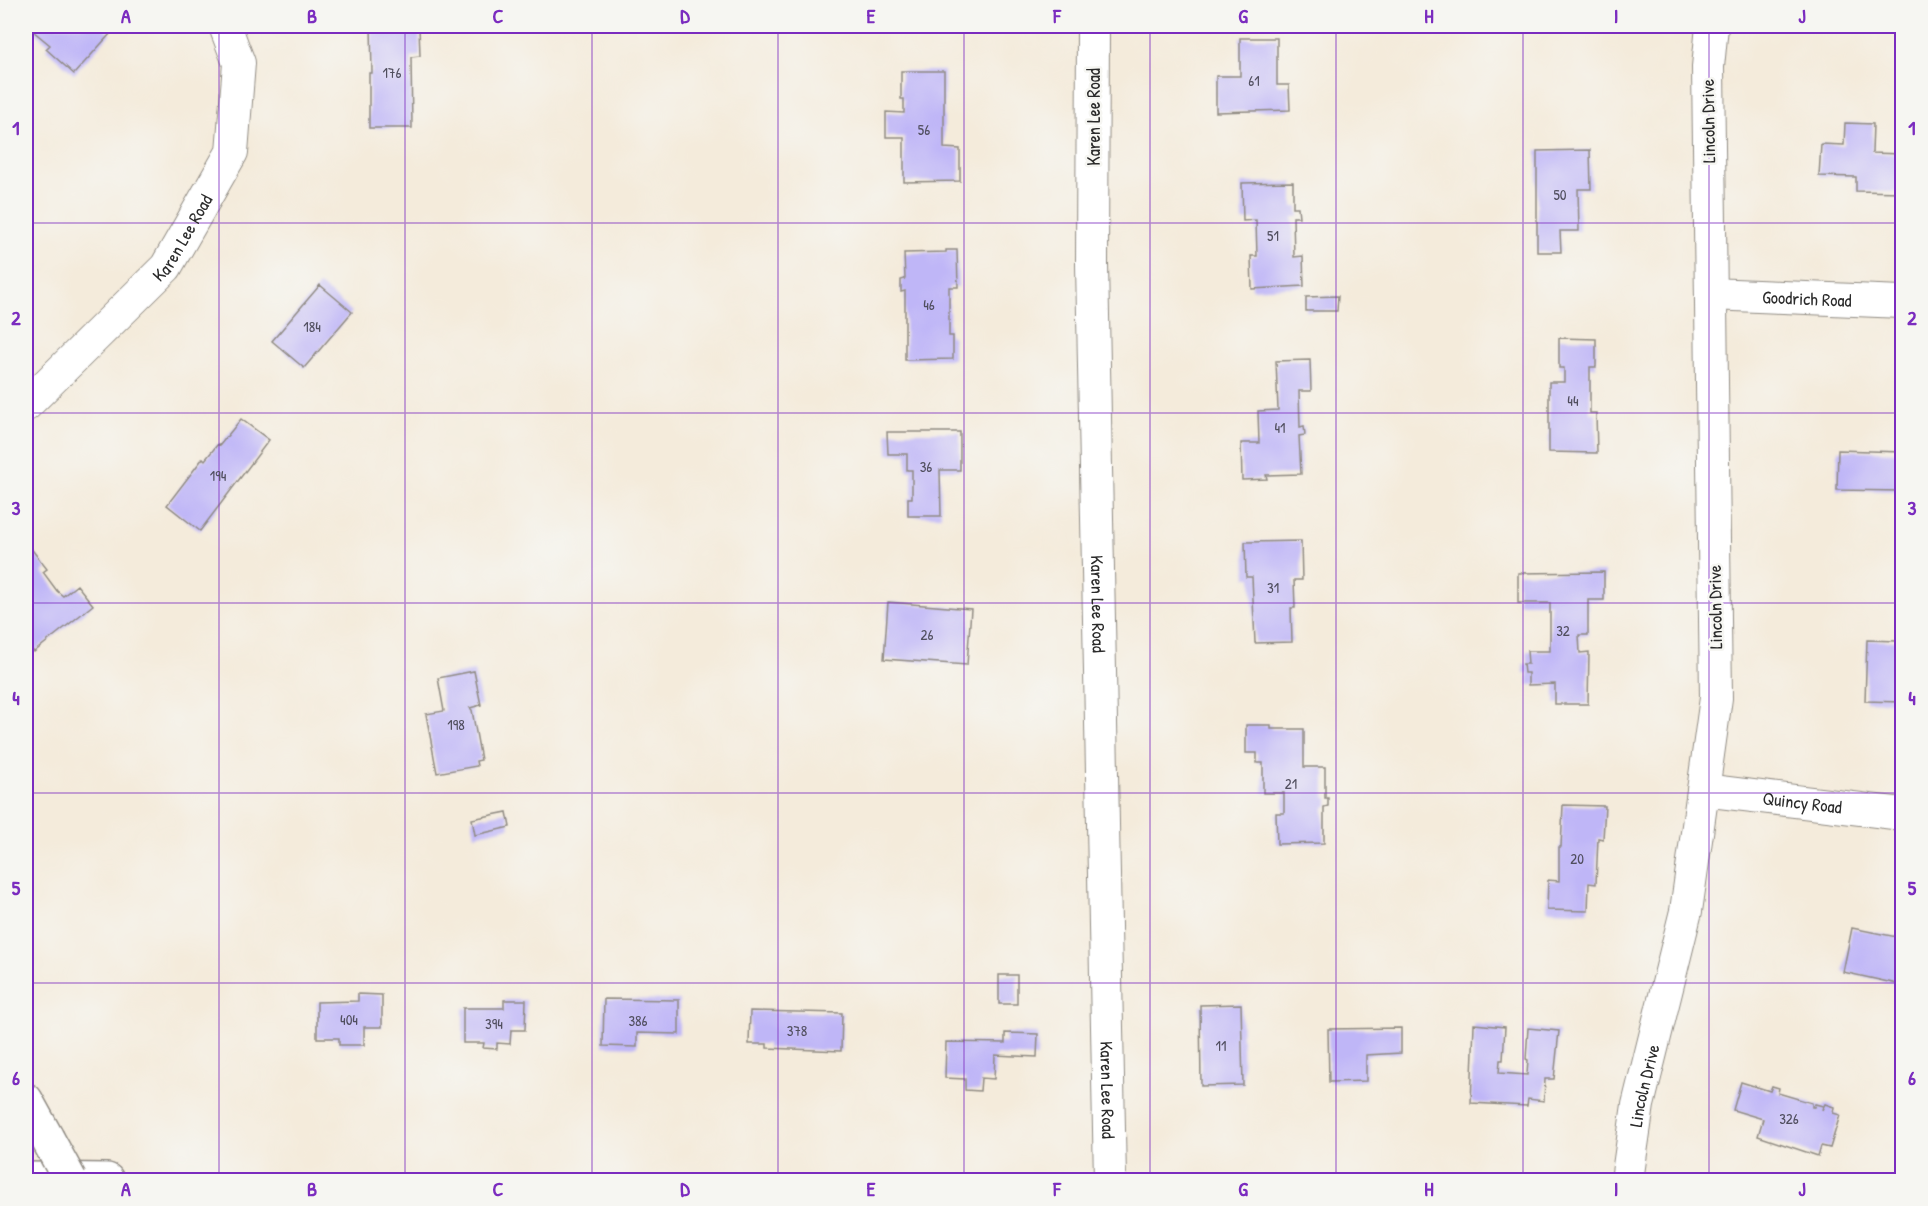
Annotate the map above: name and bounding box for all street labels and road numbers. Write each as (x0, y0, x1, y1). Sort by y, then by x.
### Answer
street label: Karen Lee Road (1081, 68, 1106, 166)
street label: Lincoln Drive (1695, 79, 1721, 163)
street label: Karen Lee Road (146, 189, 218, 287)
street label: Goodrich Road (1762, 284, 1852, 312)
street label: Karen Lee Road (1085, 555, 1112, 653)
street label: Lincoln Drive (1702, 565, 1728, 649)
street label: Quincy Road (1761, 785, 1843, 819)
street label: Karen Lee Road (1095, 1041, 1122, 1139)
street label: Lincoln Drive (1622, 1042, 1665, 1128)

